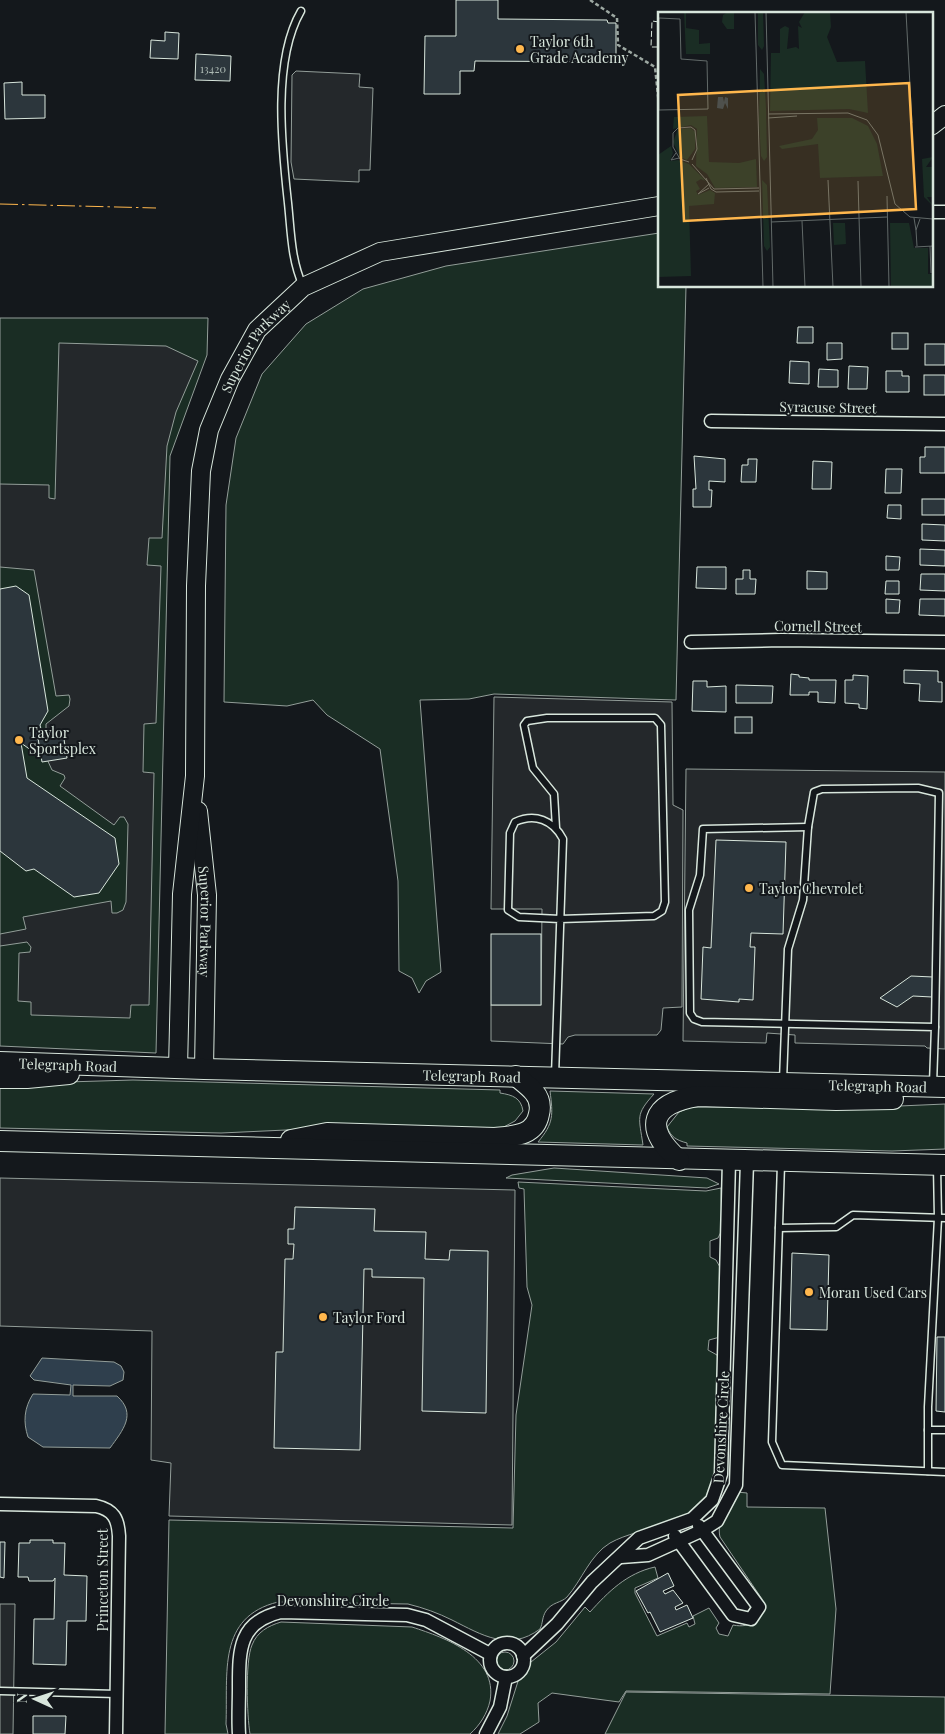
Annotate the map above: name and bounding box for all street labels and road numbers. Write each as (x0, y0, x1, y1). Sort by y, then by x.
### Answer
street label: Superior Parkway (216, 294, 294, 395)
street label: Syracuse Street (779, 397, 878, 417)
street label: Cornell Street (774, 616, 863, 636)
street label: Superior Parkway (194, 865, 217, 978)
street label: Telegraph Road (18, 1053, 118, 1076)
street label: Telegraph Road (422, 1065, 521, 1086)
street label: Telegraph Road (828, 1075, 927, 1096)
street label: Devonshire Circle (709, 1370, 733, 1484)
street label: Princeton Street (93, 1528, 112, 1631)
street label: Devonshire Circle (277, 1591, 389, 1610)

